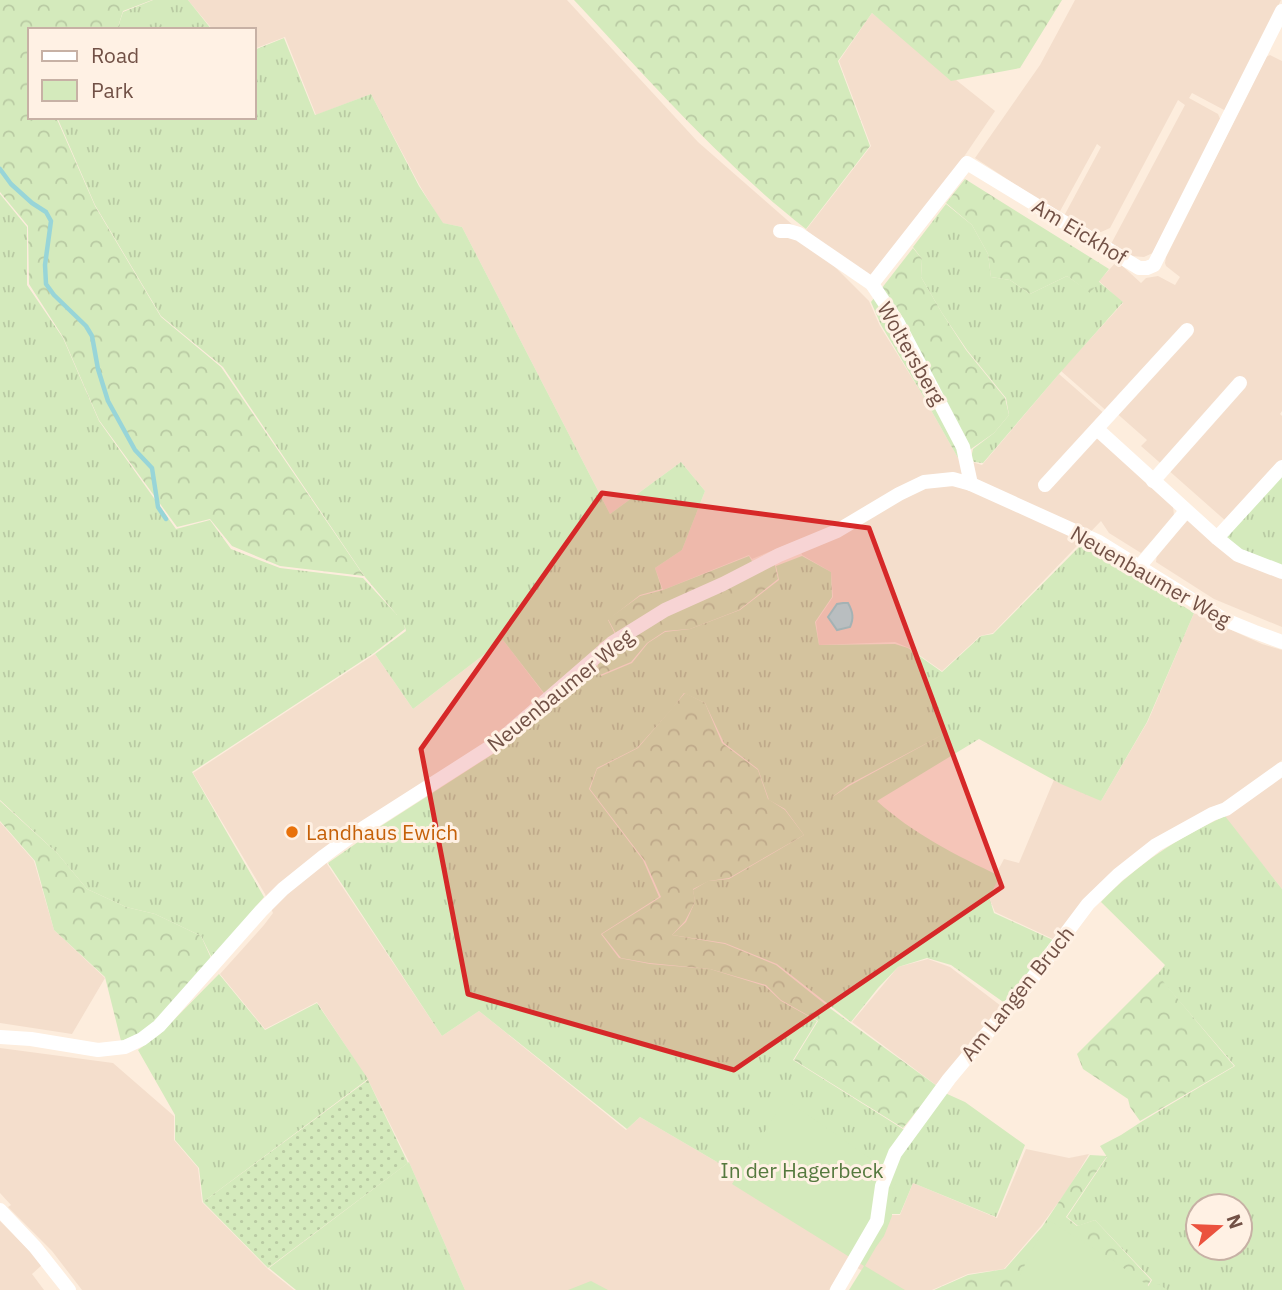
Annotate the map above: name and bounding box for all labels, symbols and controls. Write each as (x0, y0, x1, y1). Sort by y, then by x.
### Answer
legend (28, 28, 256, 119)
text: Road (91, 41, 139, 69)
text: Park (91, 76, 134, 104)
street label: Am Eickhof (1027, 192, 1133, 270)
street label: Woltersberg (871, 296, 953, 410)
street label: Neuenbaumer Weg (1066, 519, 1236, 633)
street label: Neuenbaumer Weg (481, 622, 639, 758)
place label: Landhaus Ewich (306, 818, 458, 846)
marker: Landhaus Ewich (284, 824, 300, 840)
street label: Am Langen Bruch (954, 920, 1080, 1066)
park label: In der Hagerbeck (720, 1156, 884, 1184)
north arrow (1184, 1192, 1254, 1262)
text: N (1221, 1211, 1249, 1232)

